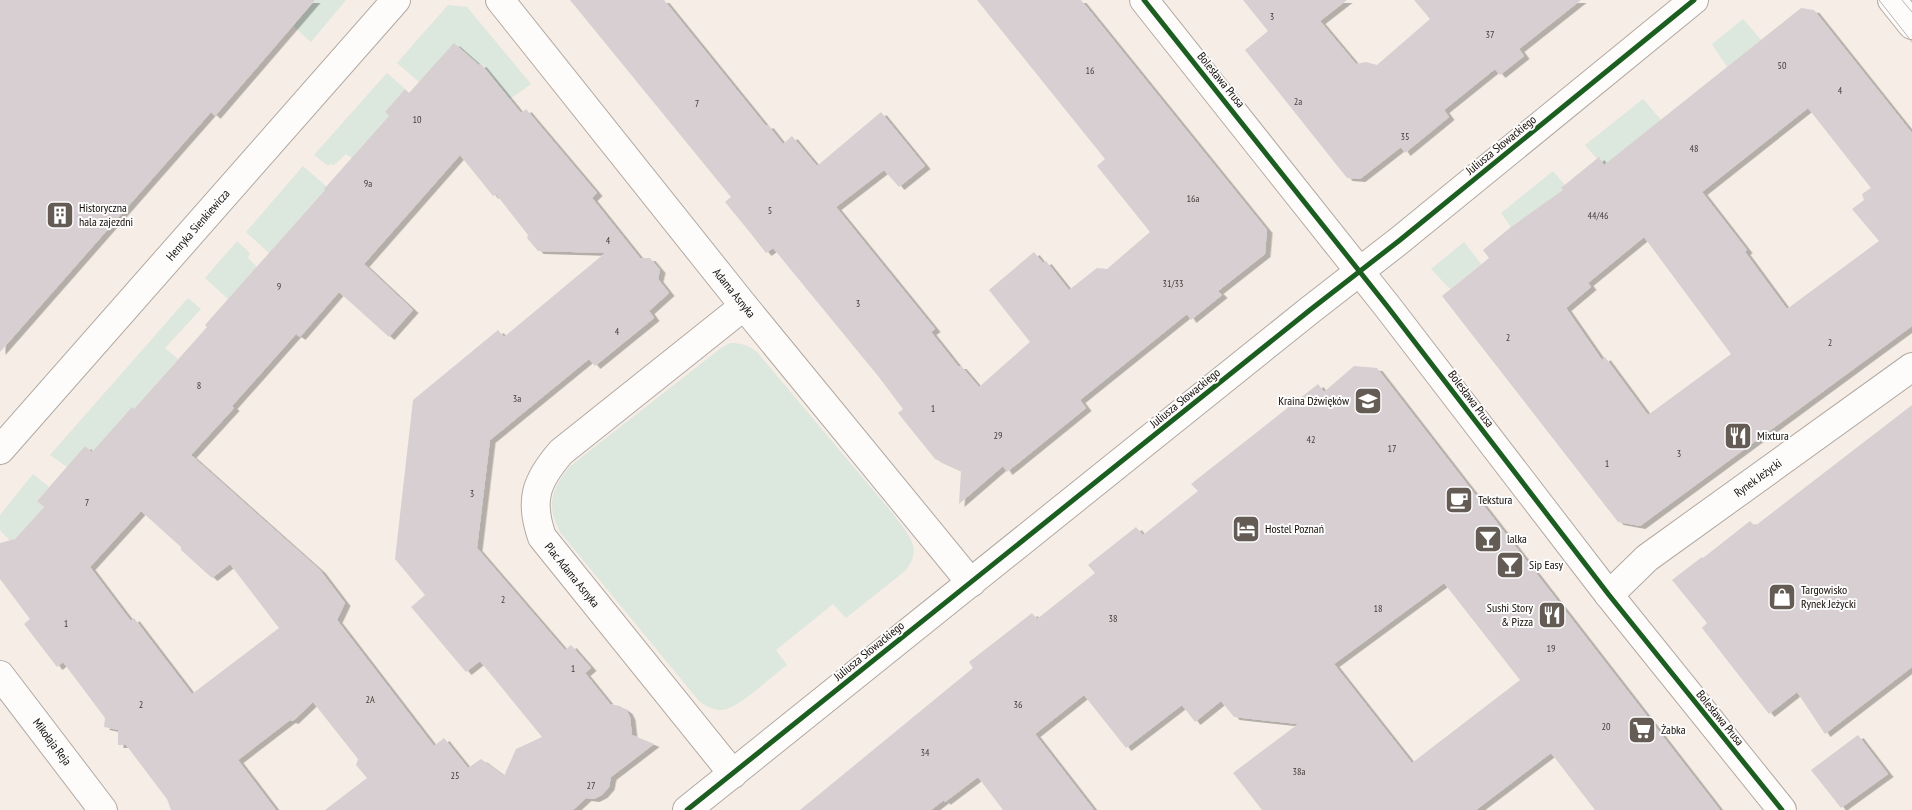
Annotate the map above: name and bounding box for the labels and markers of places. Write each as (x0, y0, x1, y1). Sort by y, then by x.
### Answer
building icon: Historyczna hala zajezdni (45, 200, 75, 230)
place label: Historyczna hala zajezdni (79, 200, 133, 229)
school or university icon: Kraina Dźwięków (1353, 386, 1383, 416)
place label: Kraina Dźwięków (1278, 393, 1350, 408)
restaurant icon: Mixtura (1723, 421, 1753, 451)
place label: Mixtura (1757, 428, 1789, 443)
cafe icon: Tekstura (1444, 485, 1474, 515)
place label: Tekstura (1478, 492, 1513, 507)
hotel icon: Hostel Poznań (1231, 514, 1261, 544)
place label: Hostel Poznań (1265, 521, 1324, 536)
bar icon: lalka (1473, 524, 1503, 554)
place label: lalka (1507, 531, 1527, 546)
bar icon: Sip Easy (1495, 550, 1525, 580)
place label: Sip Easy (1529, 557, 1564, 572)
shop icon: Targowisko Rynek Jeżycki (1767, 582, 1797, 612)
place label: Targowisko Rynek Jeżycki (1801, 582, 1856, 611)
place label: Sushi Story & Pizza (1487, 600, 1533, 629)
restaurant icon: Sushi Story & Pizza (1537, 600, 1567, 630)
supermarket icon: Żabka (1627, 715, 1657, 745)
place label: Żabka (1661, 722, 1686, 737)

